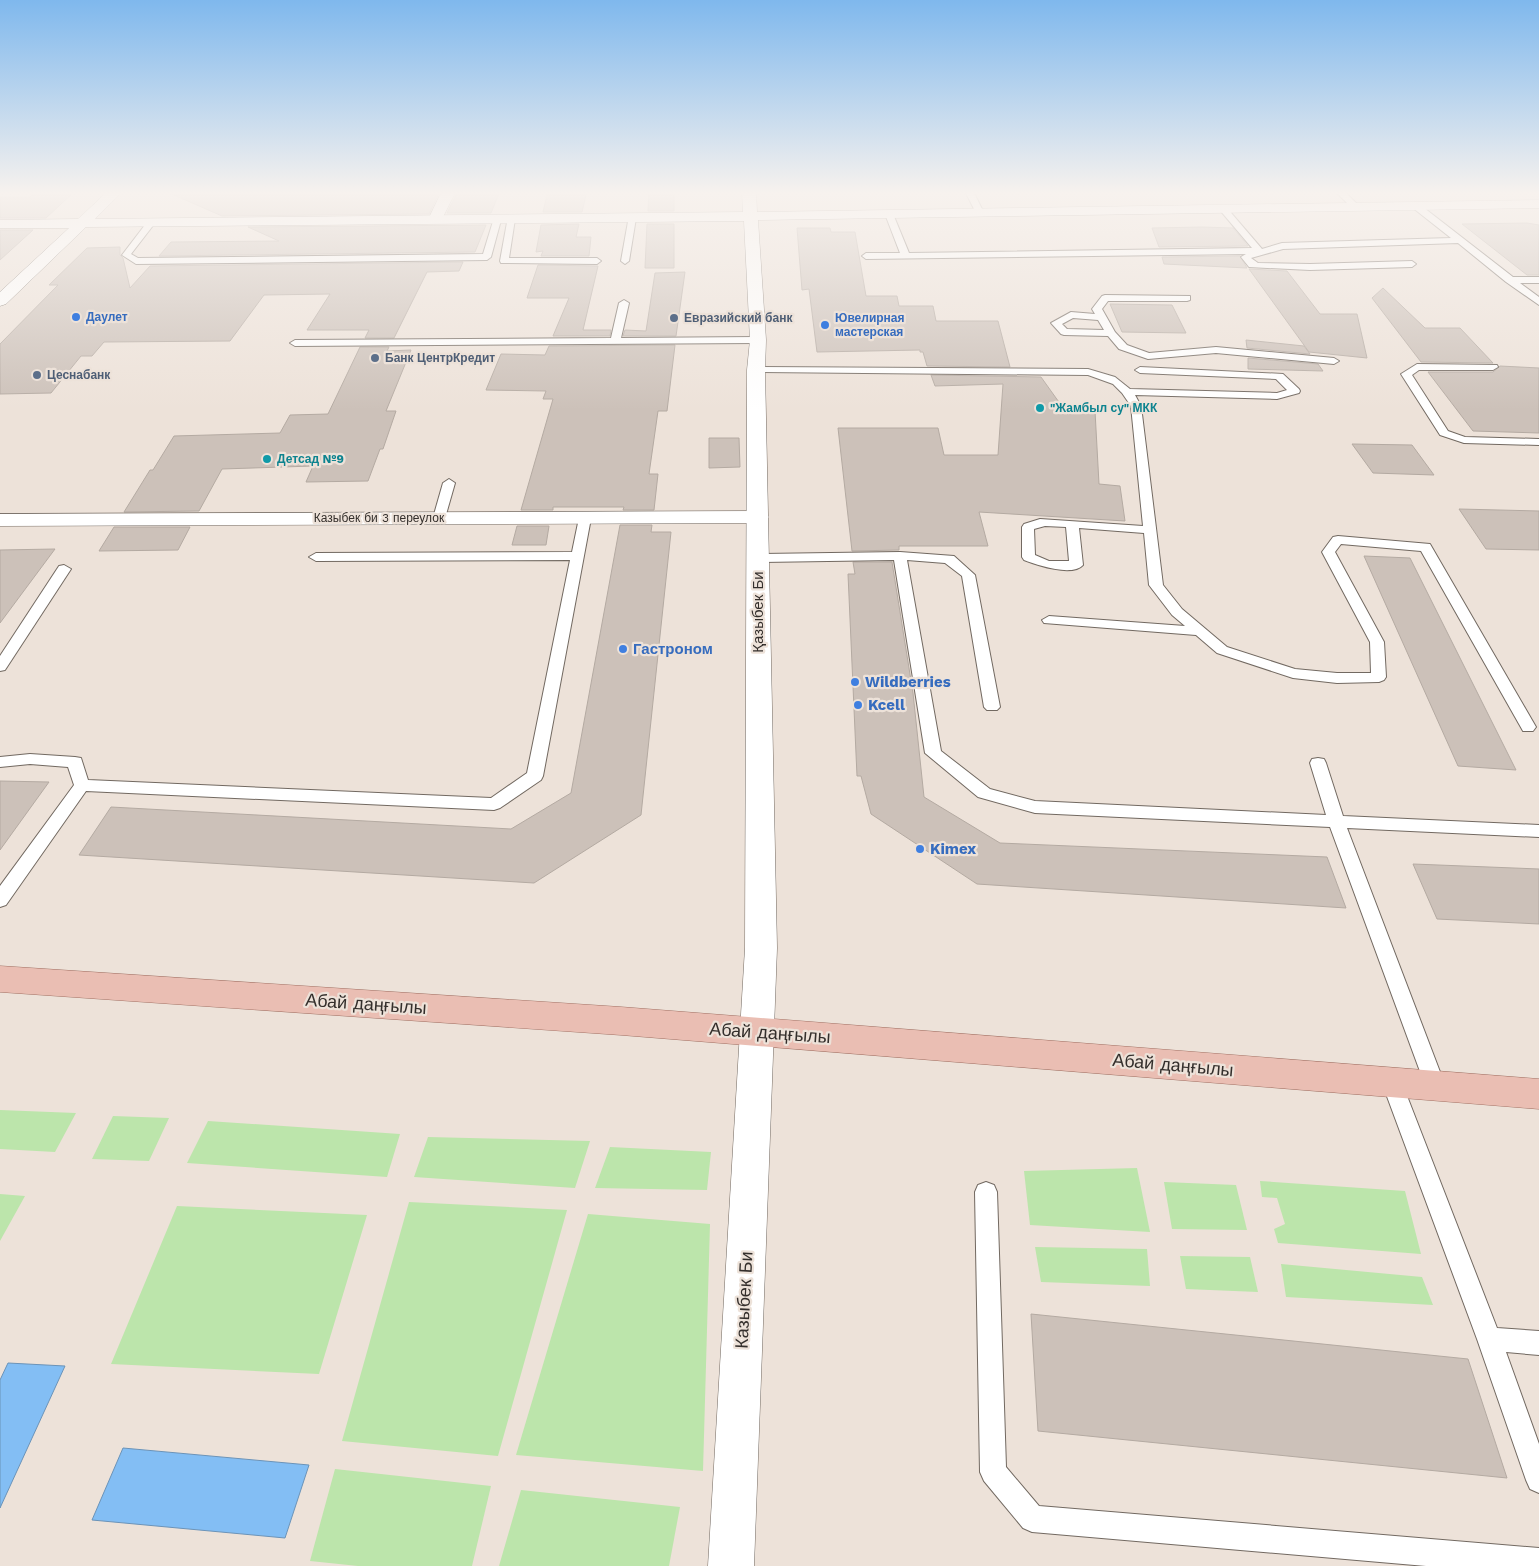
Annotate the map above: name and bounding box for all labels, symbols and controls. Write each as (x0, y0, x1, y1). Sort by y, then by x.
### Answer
place label: Даулет (86, 310, 128, 324)
marker: Даулет (70, 311, 82, 323)
place label: Евразийский банк (684, 311, 793, 325)
place label: Ювелирная мастерская (835, 311, 905, 339)
marker: Евразийский банк (668, 312, 680, 324)
marker: Ювелирная мастерская (819, 319, 831, 331)
place label: Банк ЦентрКредит (385, 351, 495, 365)
marker: Банк ЦентрКредит (369, 352, 381, 364)
place label: Цеснабанк (47, 368, 111, 382)
marker: Цеснабанк (31, 369, 43, 381)
place label: "Жамбыл су" МКК (1050, 401, 1158, 415)
marker: "Жамбыл су" МКК (1034, 402, 1046, 414)
place label: Детсад №9 (277, 452, 344, 466)
marker: Детсад №9 (261, 453, 273, 465)
street label: Казыбек би 3 переулок (314, 511, 445, 525)
street label: Қазыбек Би (749, 571, 767, 653)
place label: Гастроном (633, 640, 713, 658)
marker: Гастроном (617, 643, 629, 655)
place label: Wildberries (865, 673, 951, 691)
marker: Wildberries (849, 676, 861, 688)
place label: Kcell (868, 696, 905, 714)
marker: Kcell (852, 699, 864, 711)
place label: Kimex (930, 840, 976, 858)
marker: Kimex (914, 843, 926, 855)
street label: Абай даңғылы (305, 989, 427, 1018)
street label: Абай даңғылы (709, 1018, 831, 1047)
street label: Абай даңғылы (1112, 1049, 1234, 1080)
street label: Казыбек Би (730, 1251, 757, 1349)

